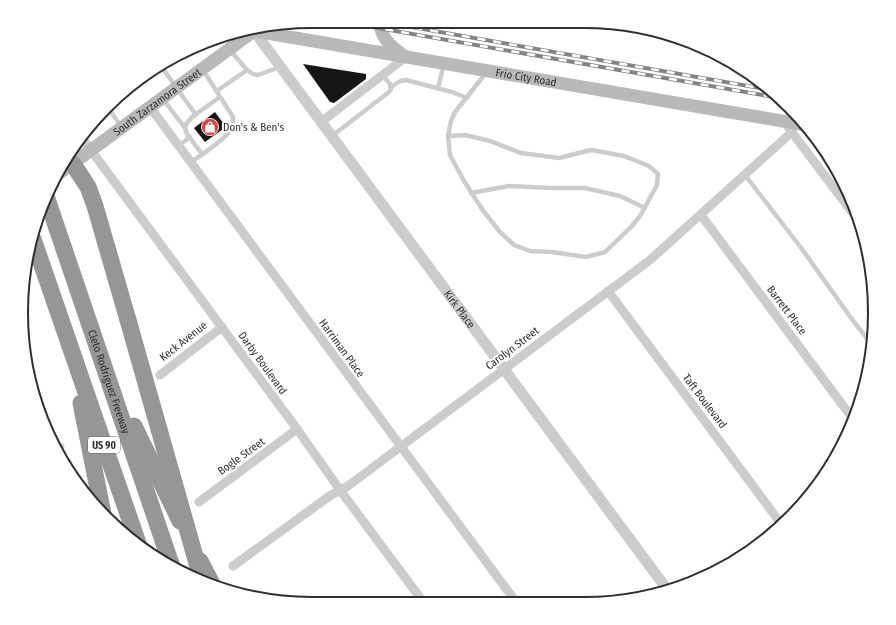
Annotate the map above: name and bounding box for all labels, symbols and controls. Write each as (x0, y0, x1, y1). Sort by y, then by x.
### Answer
street label: South Zarzamora Street (111, 66, 204, 139)
street label: Frio City Road (494, 66, 558, 89)
shop icon: Don's & Ben's (200, 117, 220, 137)
place label: Don's & Ben's (223, 121, 284, 134)
street label: Barrett Place (764, 283, 809, 337)
street label: Kirk Place (441, 288, 478, 331)
street label: Harriman Place (316, 317, 367, 380)
street label: Keck Avenue (157, 319, 210, 364)
street label: Carolyn Street (483, 324, 542, 373)
street label: Cleto Rodriguez Freeway (85, 328, 132, 436)
street label: Darby Boulevard (236, 329, 290, 397)
street label: Taft Boulevard (680, 371, 729, 431)
street label: Bogle Street (215, 435, 268, 478)
road number: US 90 (88, 437, 120, 453)

